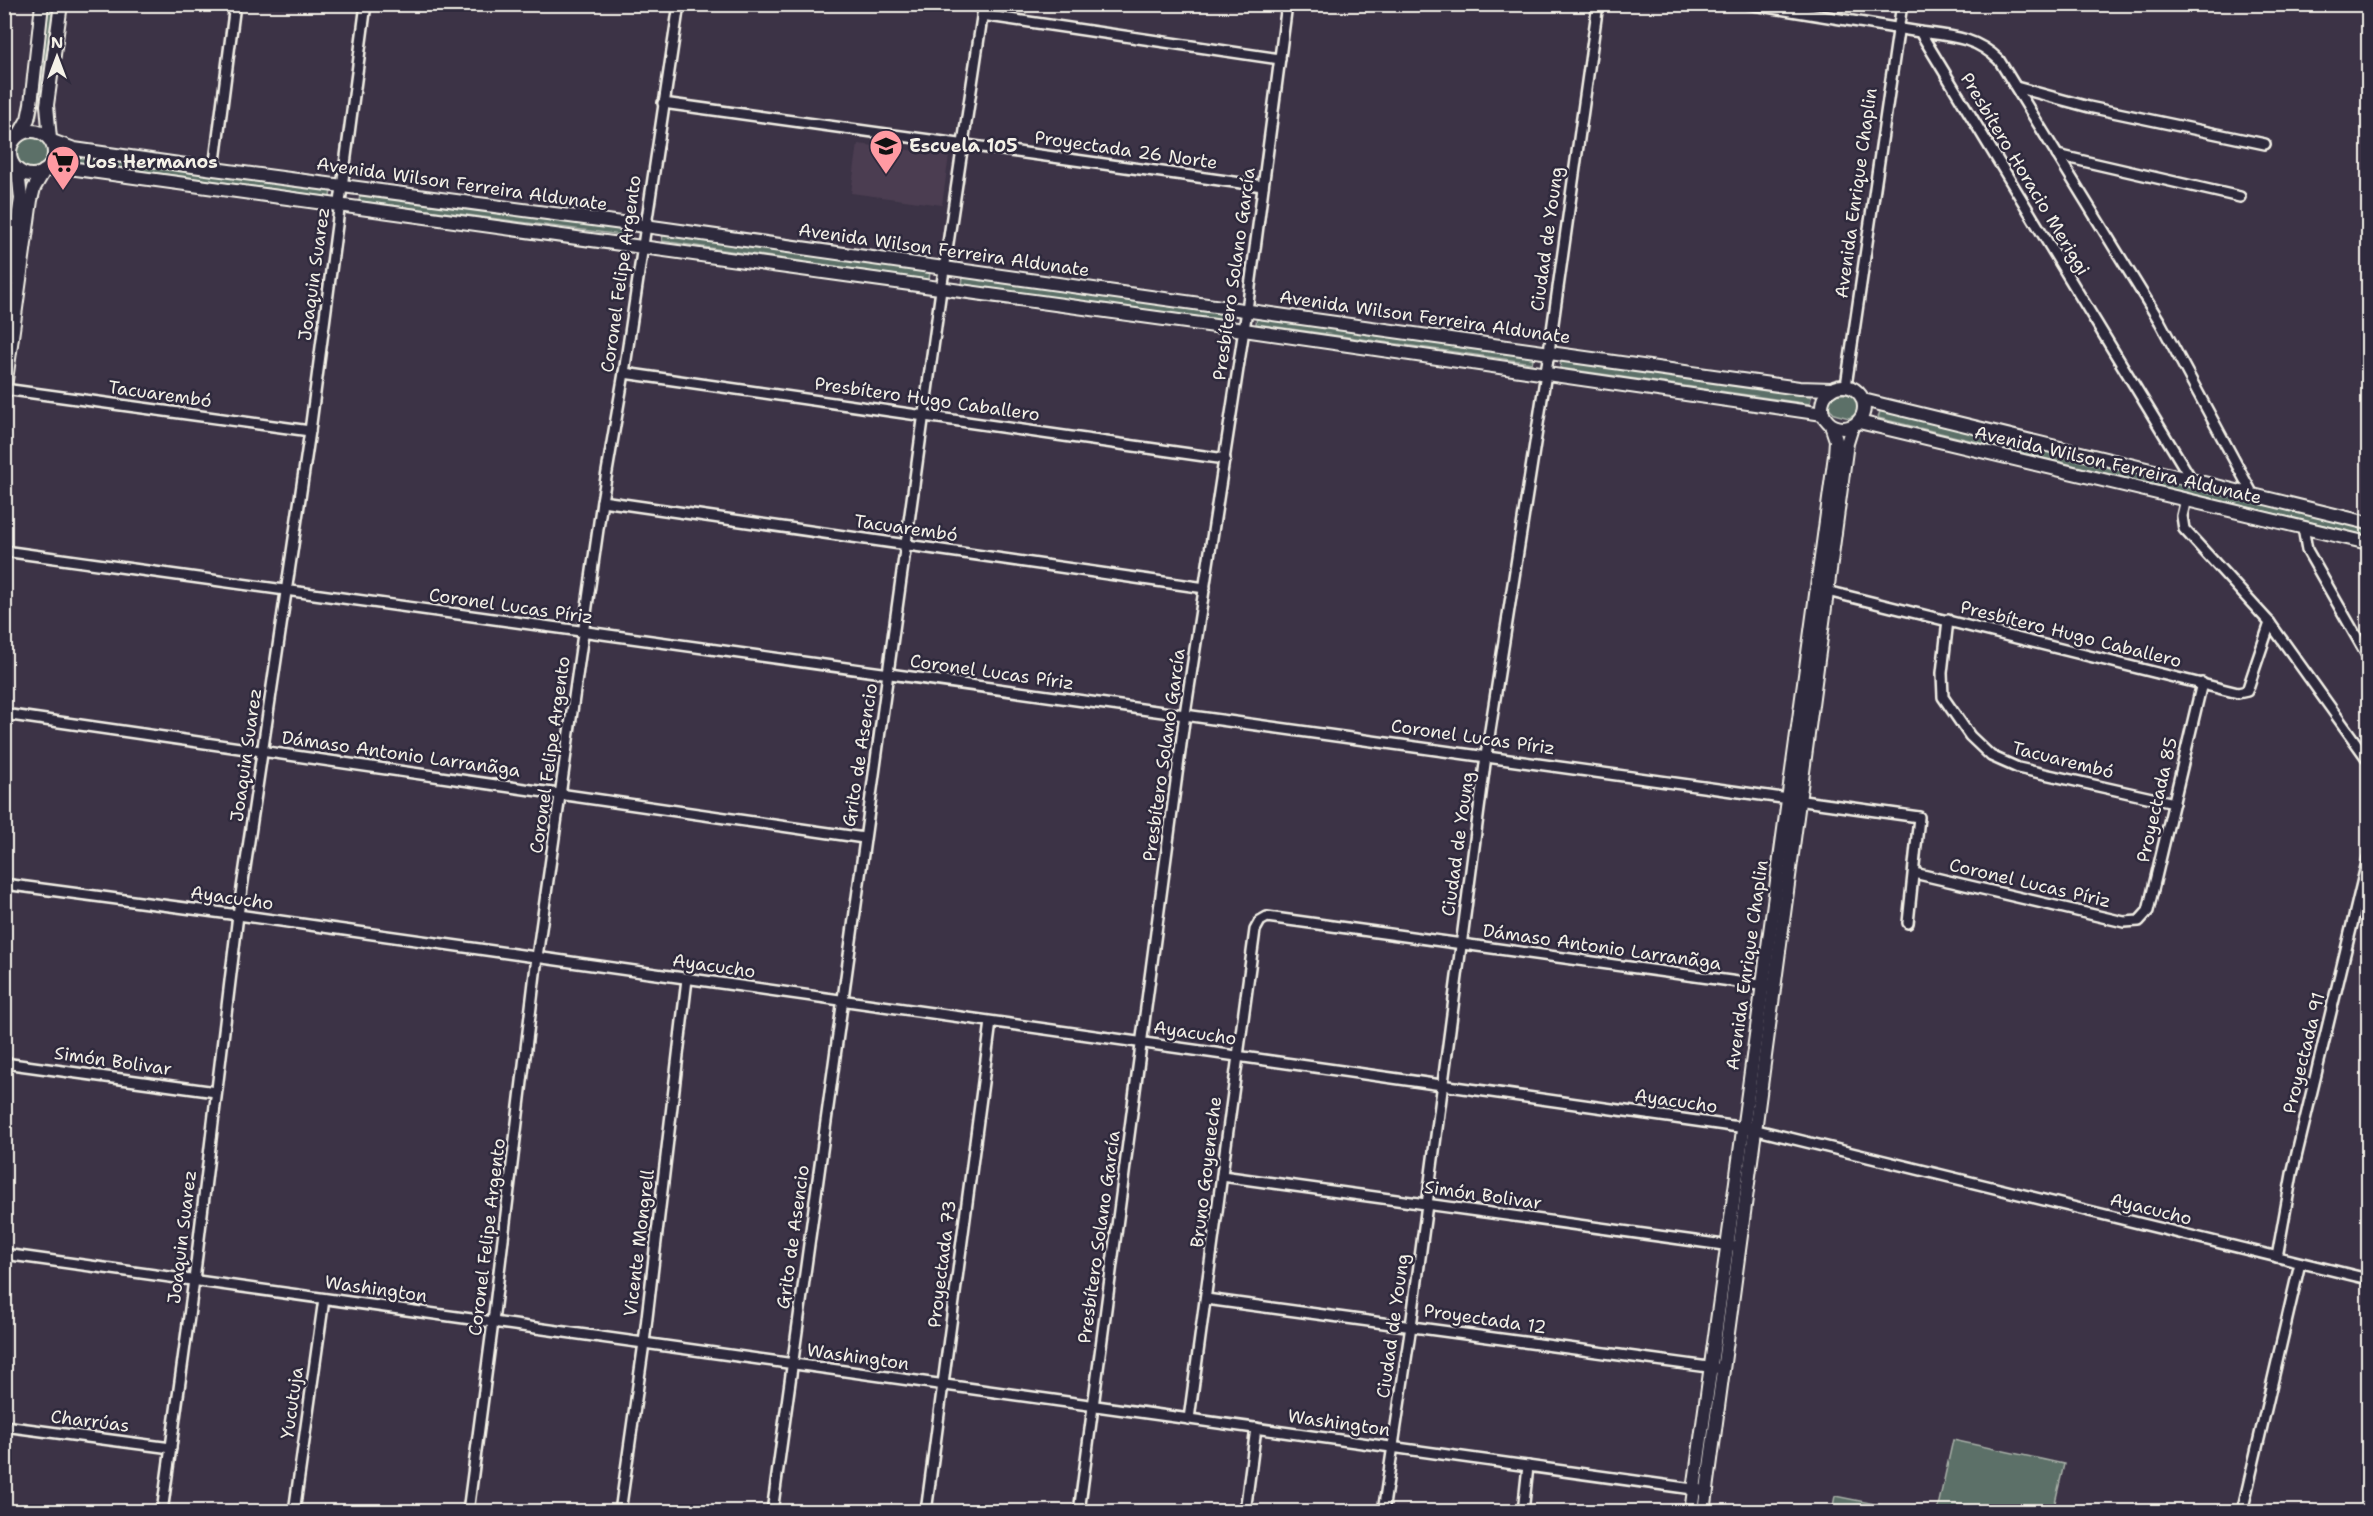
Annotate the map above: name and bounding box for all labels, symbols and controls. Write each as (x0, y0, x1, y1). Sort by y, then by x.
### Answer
north arrow (27, 27, 87, 87)
text: N (51, 32, 63, 53)
street label: Presbítero Horacio Meriggi (1955, 68, 2095, 280)
street label: Avenida Enrique Chaplin (1829, 86, 1883, 300)
street label: Proyectada 26 Norte (1033, 125, 1219, 175)
school or university icon: Escuela 105 (868, 128, 904, 175)
place label: Escuela 105 (909, 134, 1018, 158)
supermarket icon: Los Hermanos (45, 144, 81, 191)
place label: Los Hermanos (86, 150, 218, 174)
street label: Avenida Wilson Ferreira Aldunate (315, 152, 609, 216)
street label: Ciudad de Young (1525, 165, 1569, 313)
street label: Presbítero Solano García (1207, 166, 1261, 382)
street label: Coronel Felipe Argento (595, 174, 647, 374)
street label: Joaquin Suarez (293, 206, 335, 342)
street label: Avenida Wilson Ferreira Aldunate (797, 218, 1091, 282)
street label: Avenida Wilson Ferreira Aldunate (1278, 285, 1572, 349)
street label: Presbítero Hugo Caballero (813, 371, 1041, 427)
street label: Tacuarembó (107, 375, 213, 413)
street label: Avenida Wilson Ferreira Aldunate (1972, 420, 2264, 510)
street label: Tacuarembó (853, 509, 959, 547)
street label: Coronel Lucas Píriz (428, 583, 594, 629)
street label: Presbítero Hugo Caballero (1958, 595, 2184, 673)
street label: Presbítero Solano García (1137, 647, 1191, 863)
street label: Coronel Lucas Píriz (909, 649, 1075, 695)
street label: Coronel Felipe Argento (524, 655, 576, 855)
street label: Grito de Asencio (837, 681, 883, 829)
street label: Joaquin Suarez (225, 687, 267, 823)
street label: Coronel Lucas Píriz (1390, 714, 1556, 760)
street label: Dámaso Antonio Larranãga (280, 725, 522, 783)
street label: Proyectada 85 (2131, 735, 2183, 865)
street label: Tacuarembó (2010, 736, 2116, 784)
street label: Ciudad de Young (1436, 770, 1480, 918)
street label: Coronel Lucas Píriz (1947, 853, 2113, 913)
street label: Avenida Enrique Chaplin (1720, 858, 1774, 1072)
street label: Ayacucho (189, 880, 275, 916)
street label: Dámaso Antonio Larranãga (1481, 918, 1723, 976)
street label: Ayacucho (671, 948, 757, 984)
street label: Proyectada 91 (2277, 990, 2331, 1116)
street label: Ayacucho (1152, 1015, 1238, 1051)
street label: Simón Bolivar (53, 1041, 173, 1081)
street label: Ayacucho (1633, 1083, 1719, 1119)
street label: Bruno Goyeneche (1185, 1095, 1227, 1249)
street label: Presbítero Solano García (1072, 1129, 1126, 1345)
street label: Coronel Felipe Argento (463, 1137, 511, 1337)
street label: Grito de Asencio (771, 1163, 815, 1311)
street label: Vicente Mongrell (618, 1167, 660, 1318)
street label: Joaquin Suarez (162, 1169, 202, 1305)
street label: Simón Bolivar (1423, 1175, 1543, 1215)
street label: Ayacucho (2107, 1187, 2195, 1231)
street label: Proyectada 73 (922, 1199, 962, 1329)
street label: Ciudad de Young (1371, 1252, 1415, 1400)
street label: Washington (323, 1270, 429, 1308)
street label: Proyectada 12 (1422, 1299, 1548, 1339)
street label: Washington (805, 1338, 911, 1376)
street label: Yucutuja (275, 1365, 309, 1441)
street label: Charrúas (49, 1404, 131, 1438)
street label: Washington (1286, 1404, 1392, 1442)

